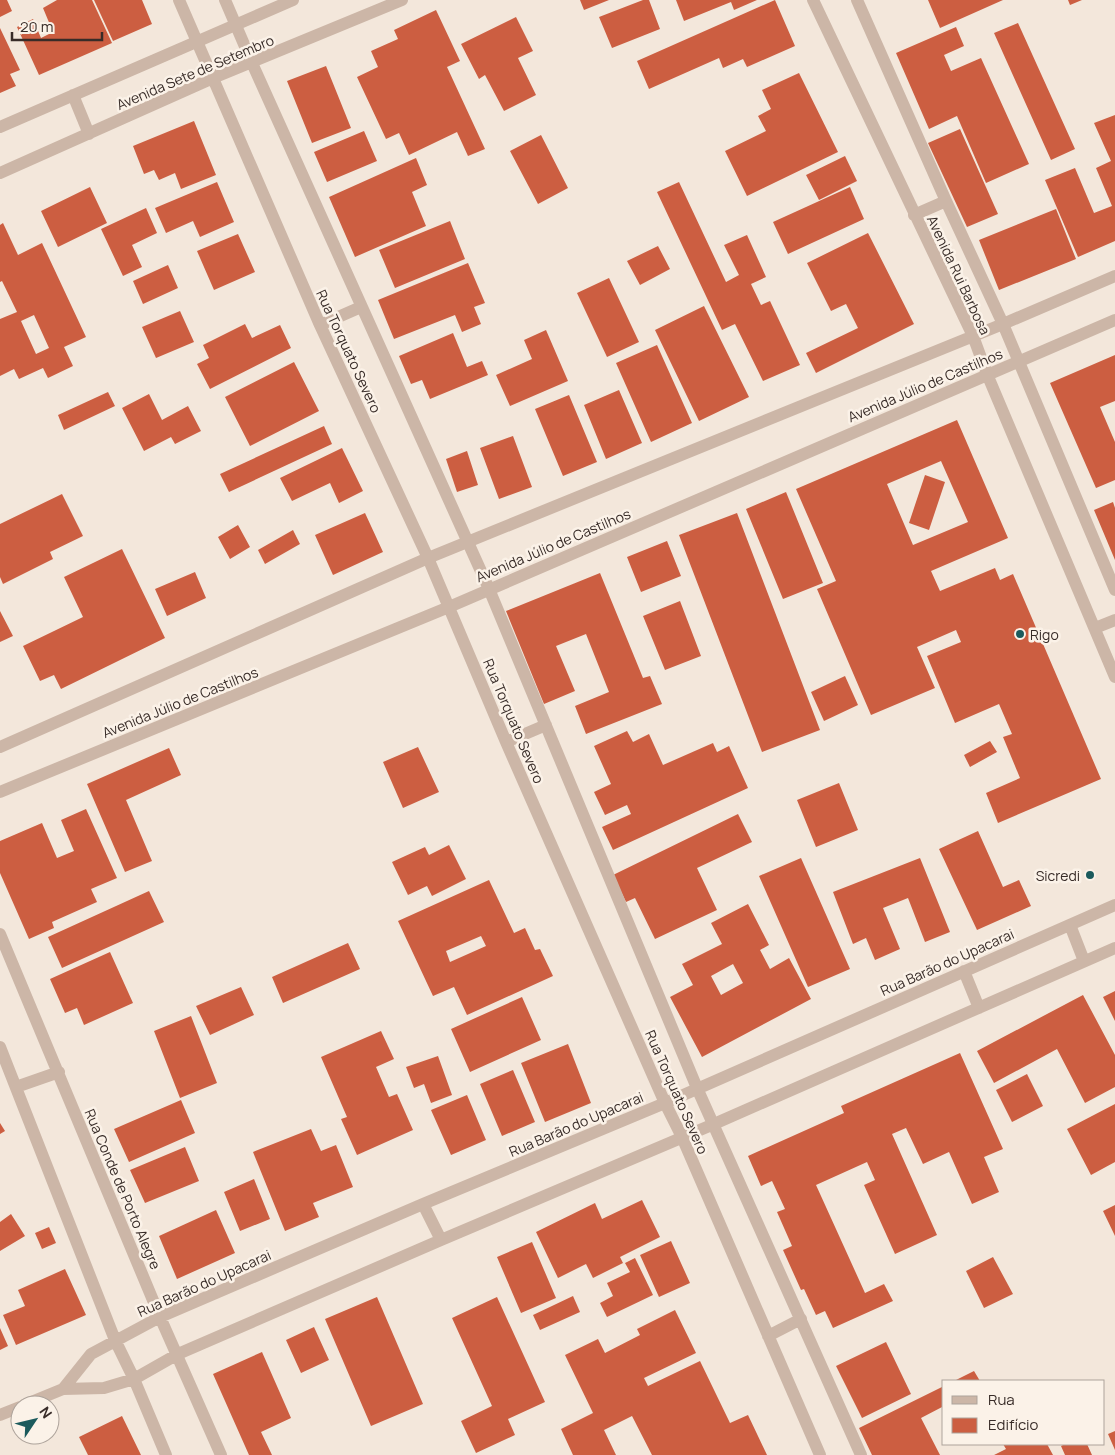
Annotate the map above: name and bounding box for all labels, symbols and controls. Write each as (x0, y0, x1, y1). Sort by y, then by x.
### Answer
scale bar (12, 10, 102, 42)
text: 20 m (20, 16, 53, 37)
street label: Avenida Sete de Setembro (113, 30, 277, 114)
street label: Avenida Rui Barbosa (923, 212, 995, 338)
street label: Rua Torquato Severo (312, 286, 386, 416)
street label: Avenida Júlio de Castilhos (845, 344, 1005, 426)
street label: Avenida Júlio de Castilhos (473, 504, 633, 586)
place label: Rigo (1030, 625, 1059, 644)
marker: Rigo (1014, 628, 1026, 640)
street label: Rua Torquato Severo (479, 656, 549, 786)
street label: Avenida Júlio de Castilhos (99, 662, 261, 742)
place label: Sicredi (1036, 866, 1080, 885)
marker: Sicredi (1084, 869, 1096, 881)
street label: Rua Barão do Upacarai (877, 924, 1017, 1000)
street label: Rua Torquato Severo (641, 1027, 713, 1157)
street label: Rua Barão do Upacarai (506, 1087, 646, 1161)
street label: Rua Conde de Porto Alegre (81, 1106, 165, 1272)
street label: Rua Barão do Upacarai (134, 1245, 274, 1321)
legend (942, 1380, 1105, 1445)
text: Rua (988, 1389, 1015, 1410)
north arrow (10, 1395, 60, 1445)
text: N (35, 1403, 57, 1422)
text: Edifício (988, 1414, 1039, 1435)

